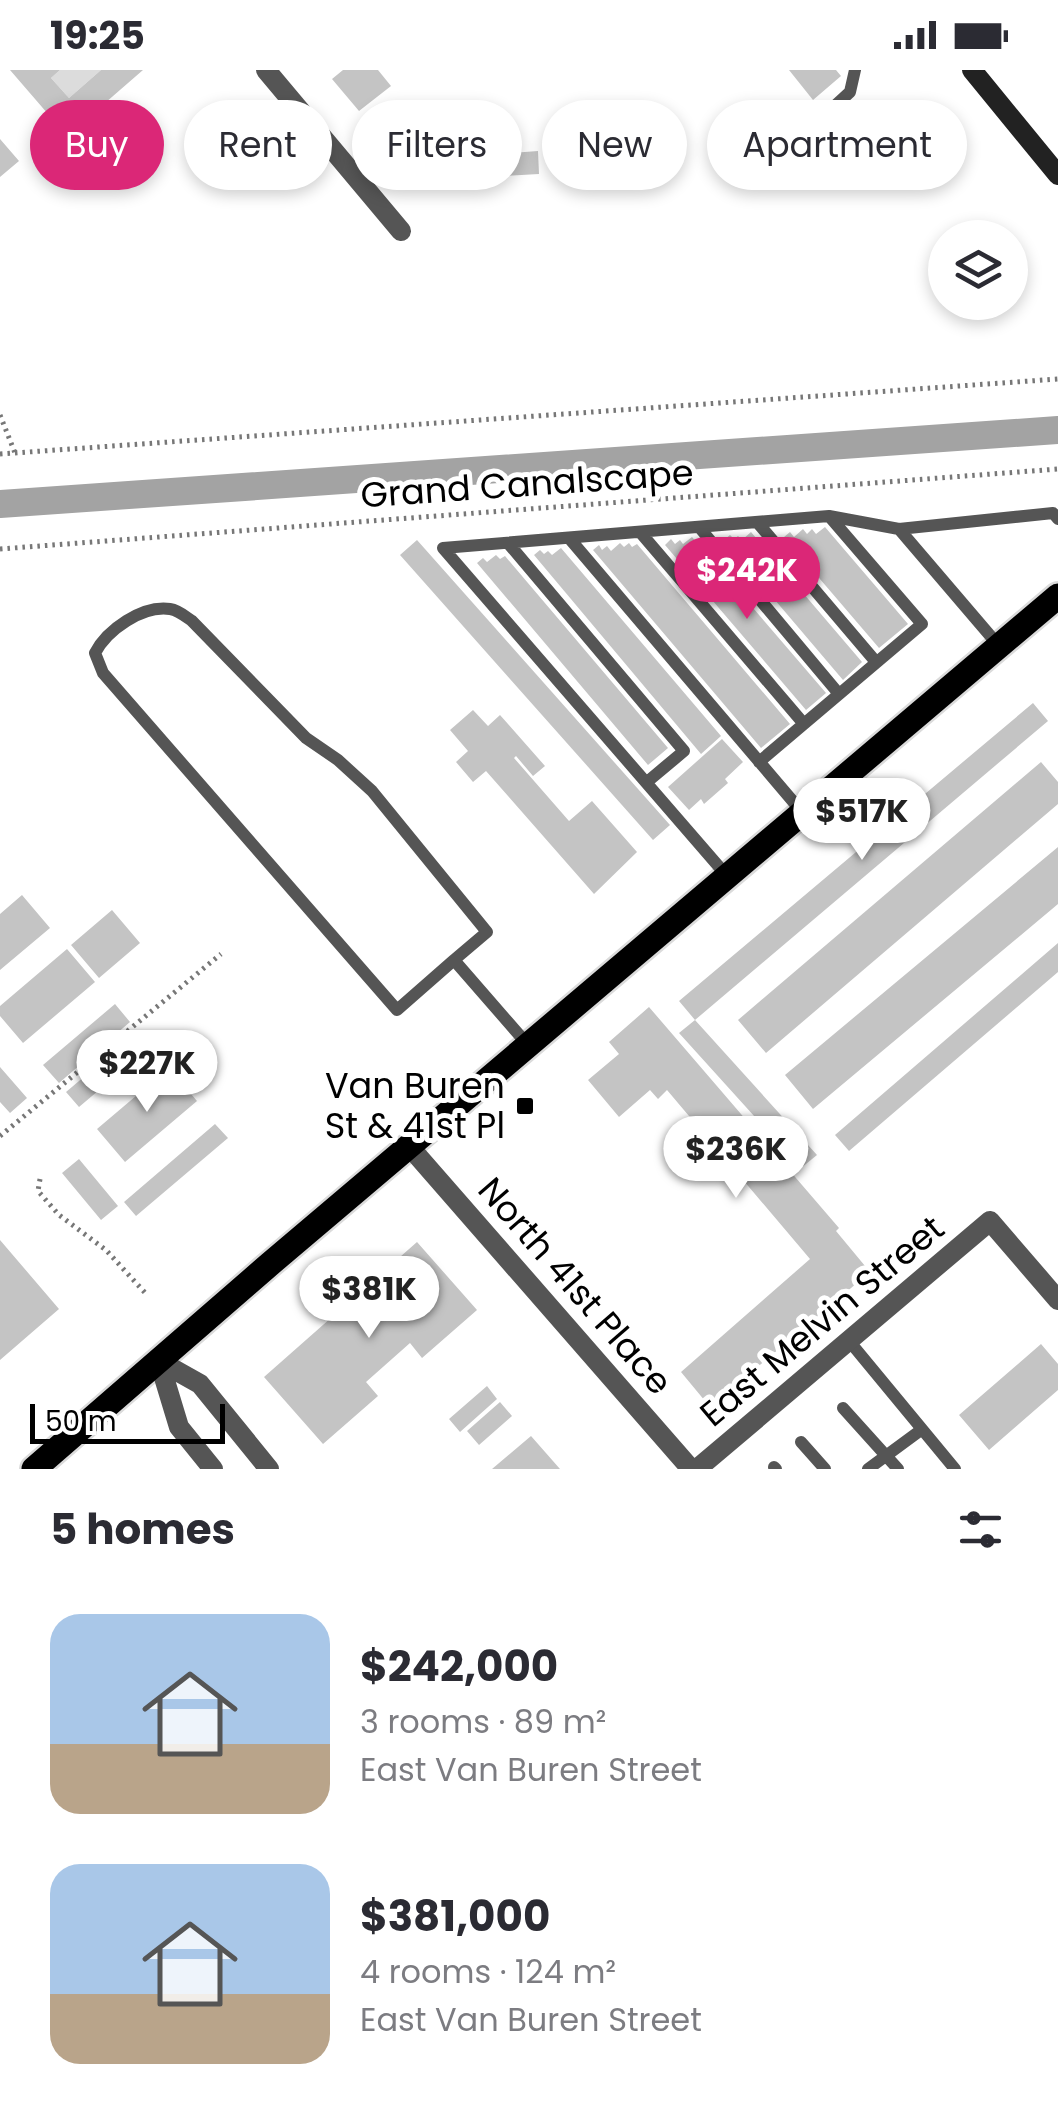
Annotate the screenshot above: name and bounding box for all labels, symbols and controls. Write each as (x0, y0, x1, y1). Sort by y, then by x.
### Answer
text: 19:25 (50, 9, 145, 62)
chip: Buy (30, 100, 164, 190)
chip: Rent (184, 100, 332, 190)
chip: Filters (352, 100, 522, 190)
chip: New (542, 100, 687, 190)
chip: Apartment (707, 100, 967, 190)
map controls (928, 220, 1028, 320)
button: layers (928, 220, 1028, 320)
street label: Grand Canalscape (359, 447, 695, 520)
pin: $242K (677, 537, 817, 622)
text: $242K (696, 547, 798, 592)
pin: $517K (792, 778, 932, 863)
text: $517K (815, 788, 909, 833)
pin: $227K (77, 1030, 217, 1115)
text: $227K (98, 1040, 196, 1085)
place label: Van Buren St & 41st Pl (325, 1061, 505, 1150)
marker: Van Buren St & 41st Pl (514, 1095, 536, 1117)
pin: $236K (666, 1116, 806, 1201)
text: $236K (685, 1126, 787, 1171)
street label: North 41st Place (467, 1166, 684, 1405)
street label: East Melvin Street (689, 1204, 954, 1437)
pin: $381K (299, 1256, 439, 1341)
text: $381K (321, 1266, 417, 1311)
scale bar (30, 1399, 225, 1444)
text: 50 m (45, 1402, 116, 1441)
text: 5 homes (50, 1500, 235, 1559)
icon: filters (953, 1502, 1008, 1557)
text: $242,000 (360, 1637, 558, 1696)
icon: home (130, 1654, 250, 1774)
text: 3 rooms · 89 m² (360, 1699, 606, 1744)
text: East Van Buren Street (360, 1747, 702, 1792)
text: $381,000 (360, 1887, 550, 1946)
icon: home (130, 1904, 250, 2024)
text: 4 rooms · 124 m² (360, 1949, 616, 1994)
text: East Van Buren Street (360, 1997, 702, 2042)

